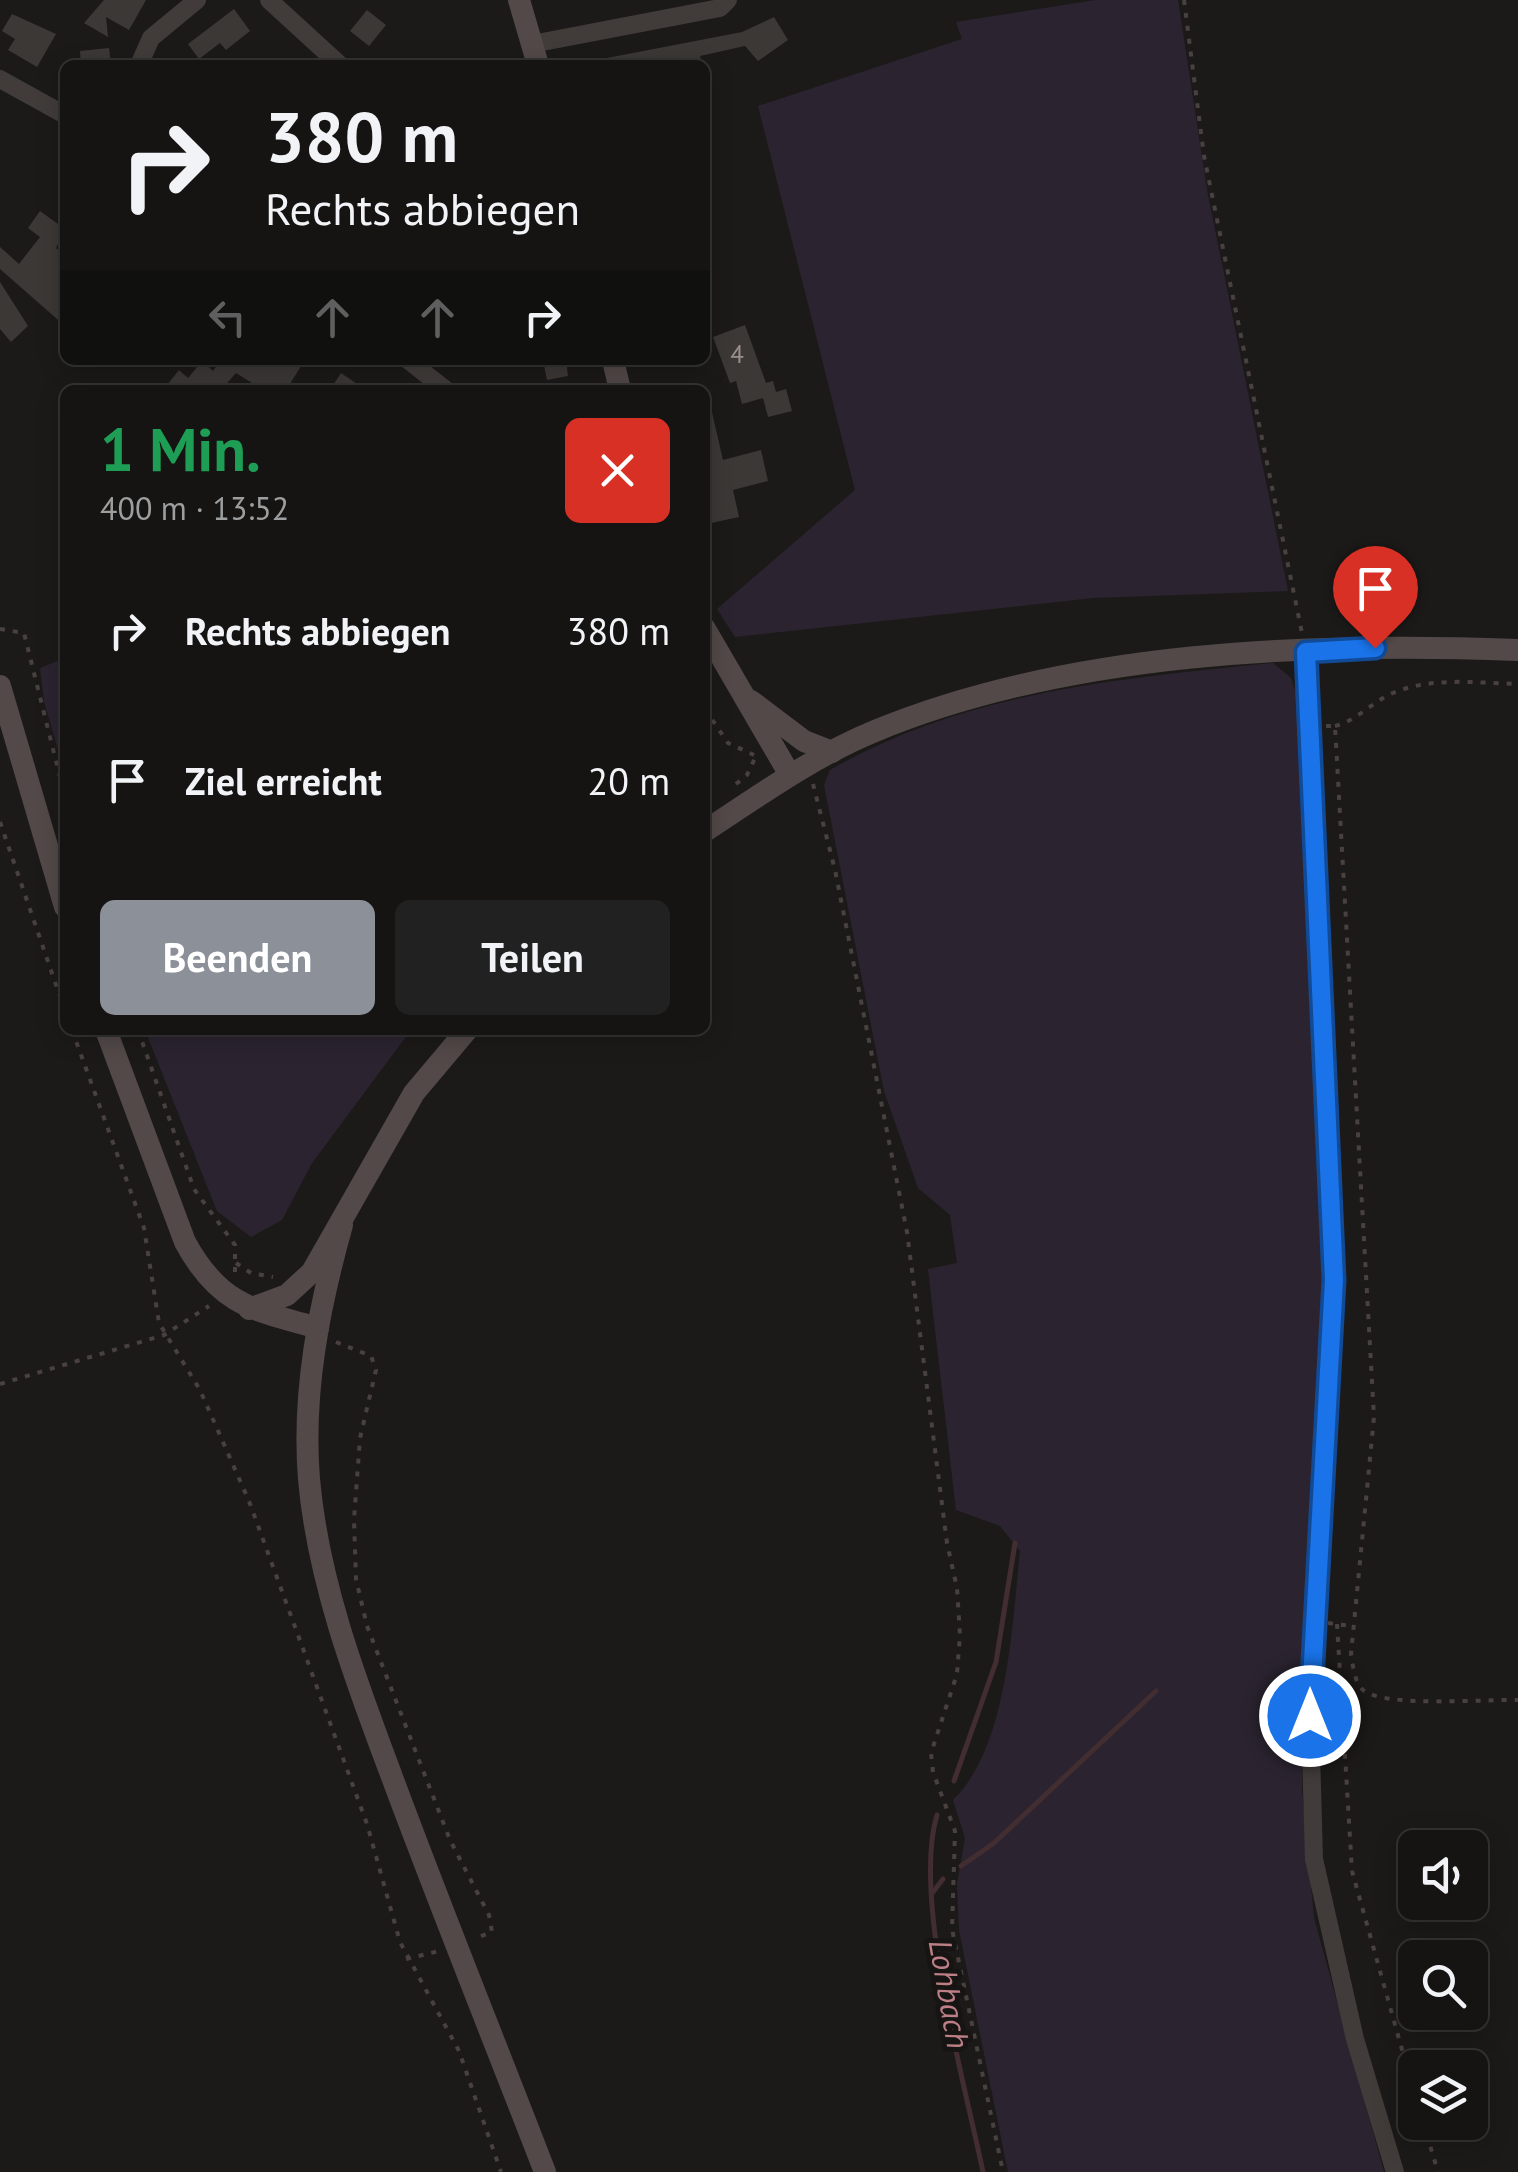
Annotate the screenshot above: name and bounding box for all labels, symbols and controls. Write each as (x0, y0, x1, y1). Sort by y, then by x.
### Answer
text: 380 m (265, 91, 458, 181)
icon: right (100, 100, 230, 230)
text: Rechts abbiegen (265, 179, 580, 237)
icon: left (200, 290, 255, 345)
icon: ahead (305, 290, 360, 345)
icon: ahead (410, 290, 465, 345)
icon: right (515, 290, 570, 345)
house number: 4 (730, 338, 744, 370)
text: 1 Min. (100, 410, 261, 488)
button: close (565, 418, 670, 523)
text: 400 m · 13:52 (100, 487, 289, 529)
pin (1333, 546, 1418, 649)
icon: arrive (1348, 561, 1403, 616)
icon: right (100, 603, 155, 658)
text: Rechts abbiegen (185, 606, 451, 655)
text: 380 m (567, 606, 670, 655)
icon: arrive (100, 753, 155, 808)
text: Ziel erreicht (185, 756, 382, 805)
text: 20 m (588, 756, 670, 805)
button: Beenden (100, 900, 375, 1015)
button: Teilen (395, 900, 670, 1015)
position arrow (1258, 1664, 1362, 1768)
map controls (1398, 1830, 1488, 2140)
button: sound (1398, 1830, 1488, 1920)
water label: Lohbach (920, 1936, 980, 2052)
button: search (1398, 1940, 1488, 2030)
button: layers (1398, 2050, 1488, 2140)

